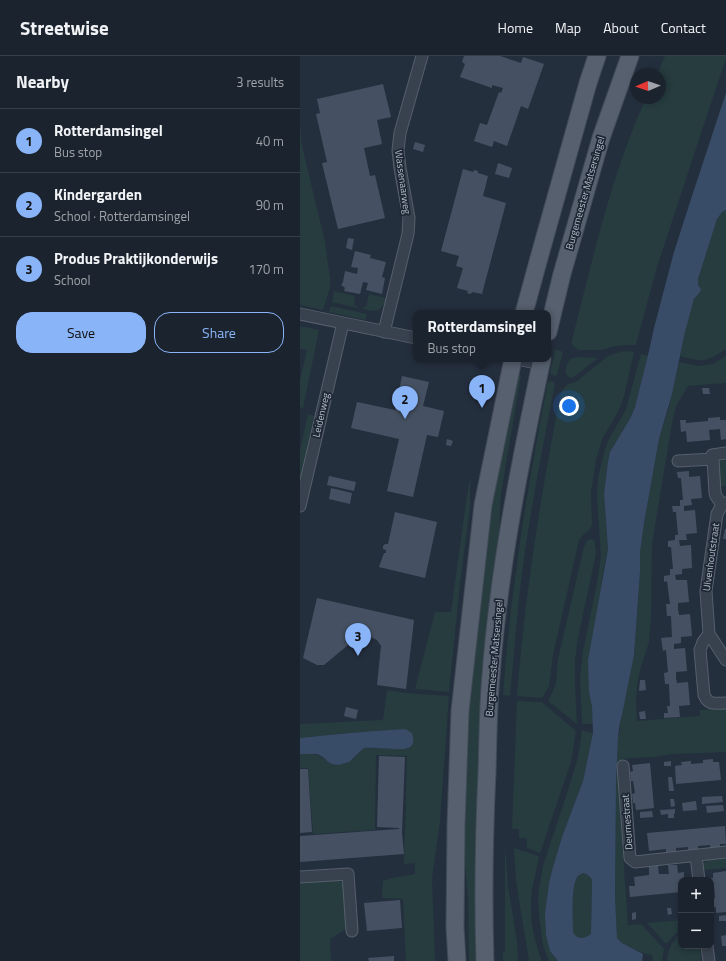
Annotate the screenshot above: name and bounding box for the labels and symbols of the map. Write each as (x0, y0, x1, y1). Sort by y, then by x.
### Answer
north arrow (630, 68, 666, 104)
street label: Burgemeester Matsersingel (562, 135, 608, 251)
street label: Wassenaarweg (391, 149, 415, 215)
pin: 1 (469, 375, 495, 408)
pin: 2 (392, 386, 418, 419)
street label: Leidenweg (309, 391, 333, 439)
your location (559, 396, 579, 416)
street label: Ulvenhoutstraat (699, 522, 723, 592)
street label: Burgemeester Matsersingel (481, 599, 507, 717)
pin: 3 (345, 623, 371, 656)
street label: Deurnestraat (618, 793, 636, 850)

